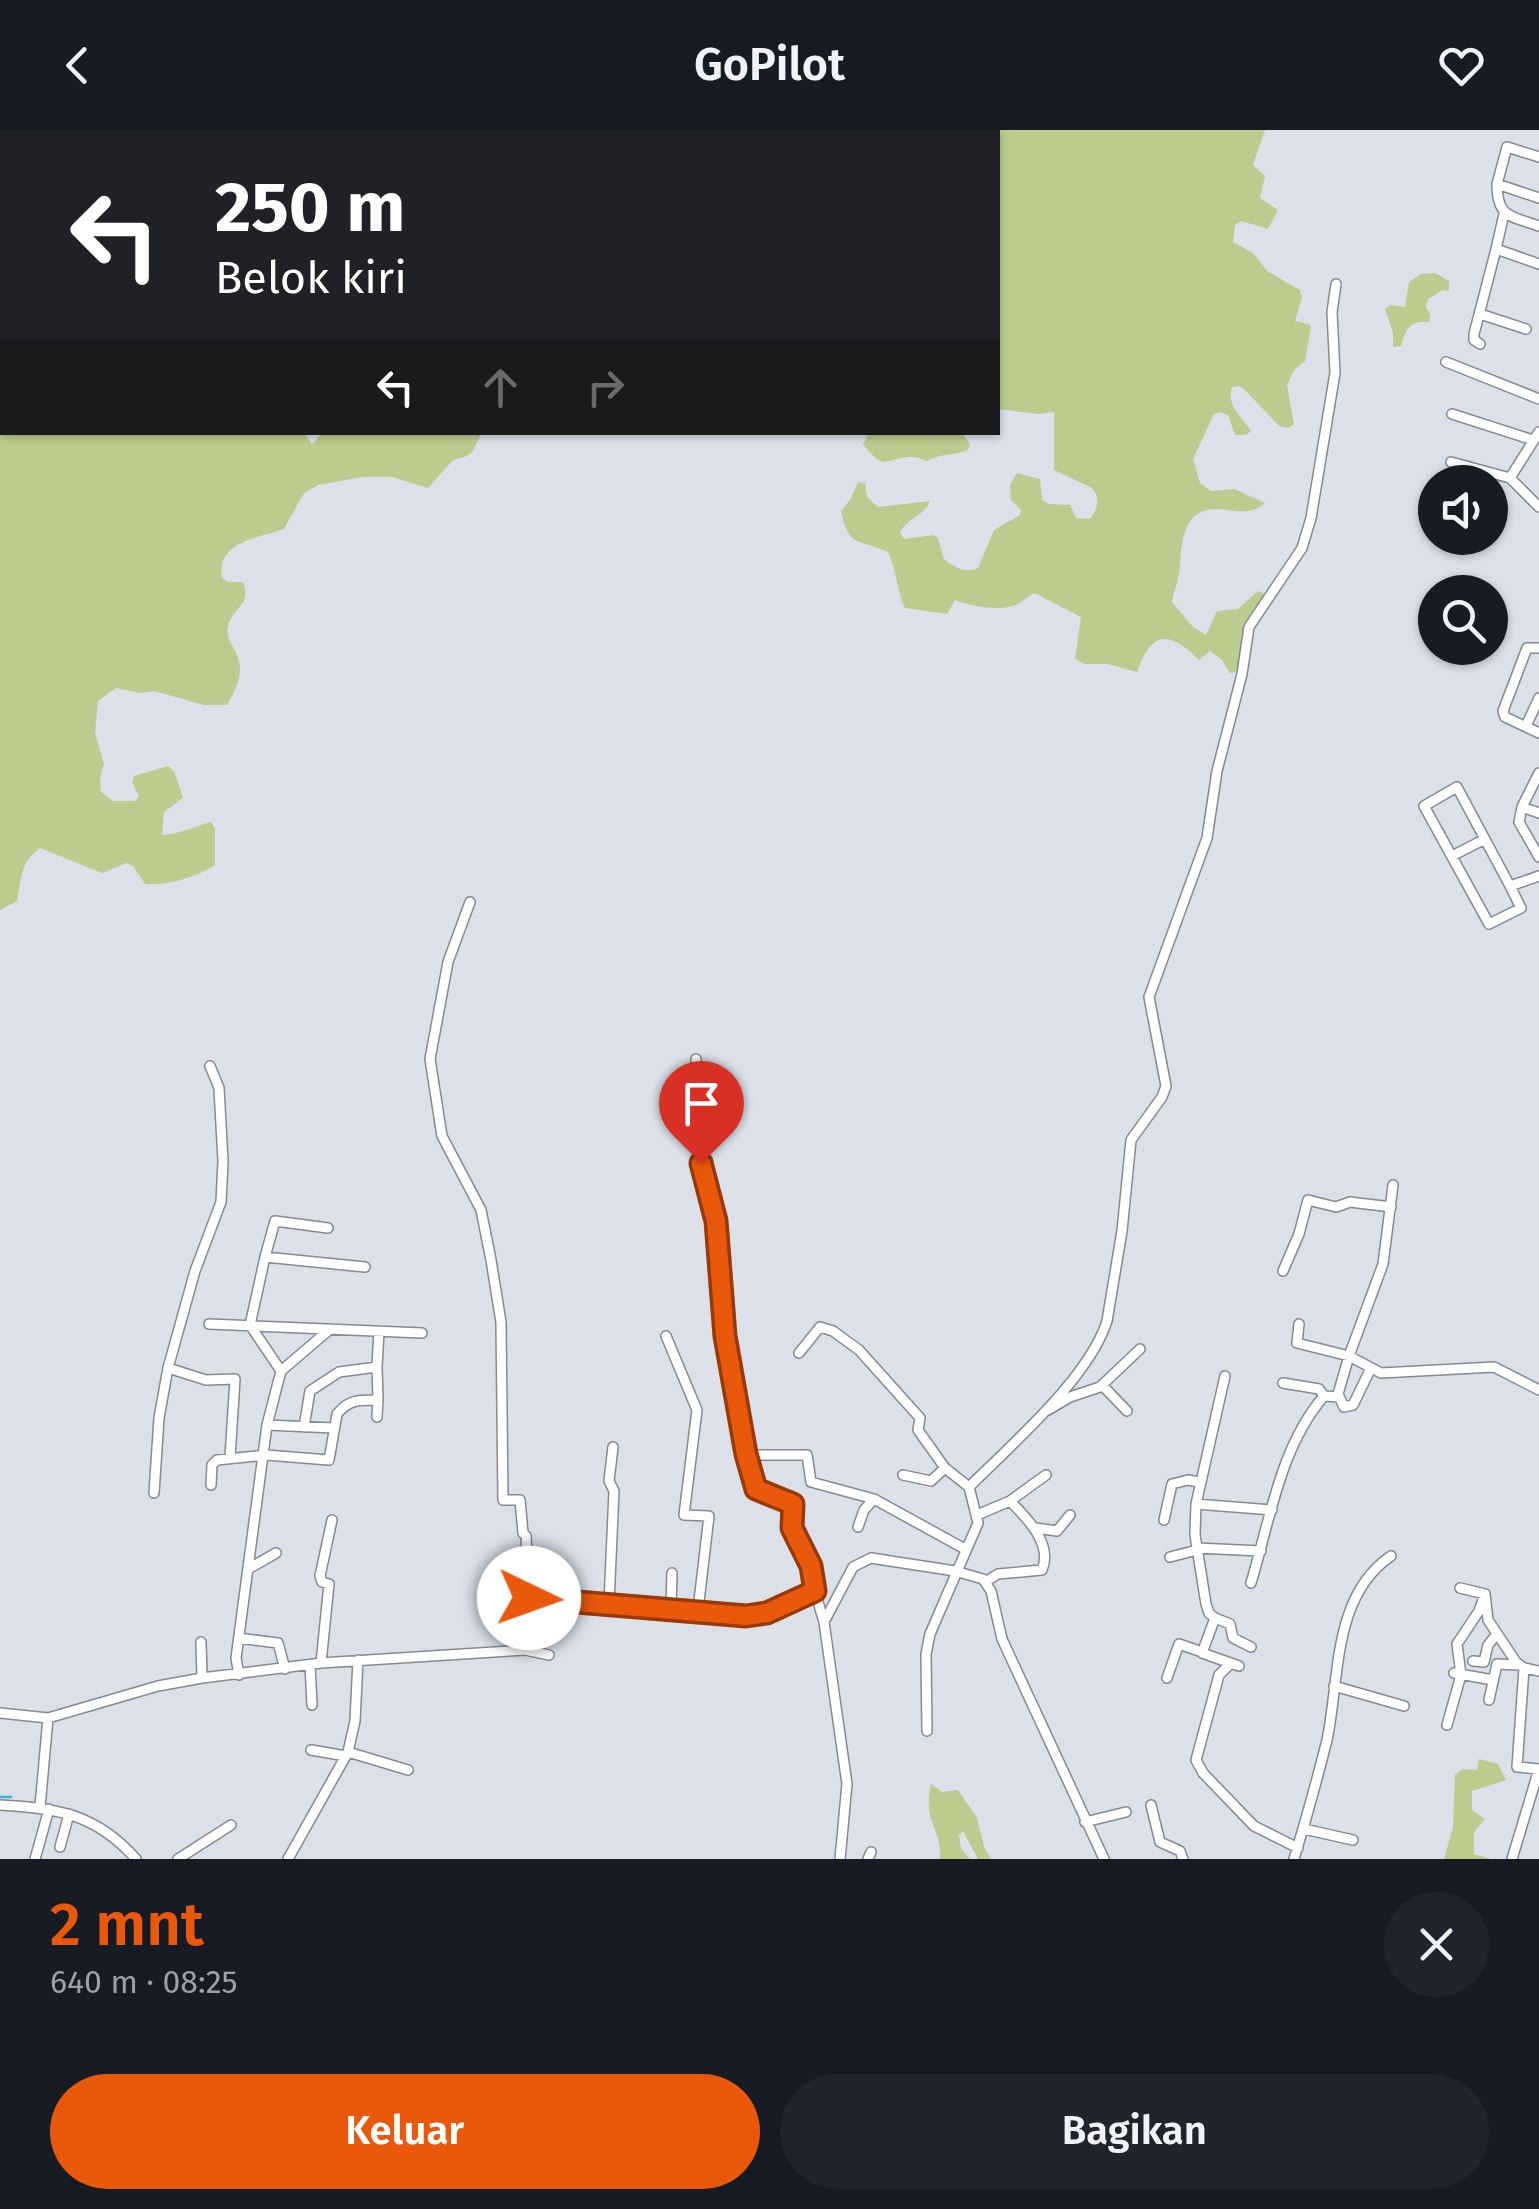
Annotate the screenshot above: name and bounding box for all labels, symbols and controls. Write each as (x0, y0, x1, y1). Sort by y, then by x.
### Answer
icon: back (50, 38, 105, 93)
text: GoPilot (694, 38, 845, 92)
icon: heart (1434, 38, 1489, 93)
text: 250 m (215, 166, 405, 250)
icon: left (50, 170, 180, 300)
text: Belok kiri (215, 251, 407, 305)
icon: left (368, 360, 423, 415)
icon: ahead (473, 360, 528, 415)
icon: right (578, 360, 633, 415)
map controls (1418, 465, 1508, 665)
button: sound (1418, 465, 1508, 555)
button: search (1418, 575, 1508, 665)
pin (659, 1061, 744, 1164)
icon: arrive (674, 1076, 729, 1131)
position arrow (477, 1546, 581, 1650)
text: 2 mnt (50, 1889, 204, 1961)
button: close (1384, 1892, 1489, 1997)
text: 640 m · 08:25 (50, 1963, 238, 2001)
button: Keluar (50, 2074, 760, 2189)
button: Bagikan (780, 2074, 1489, 2189)

